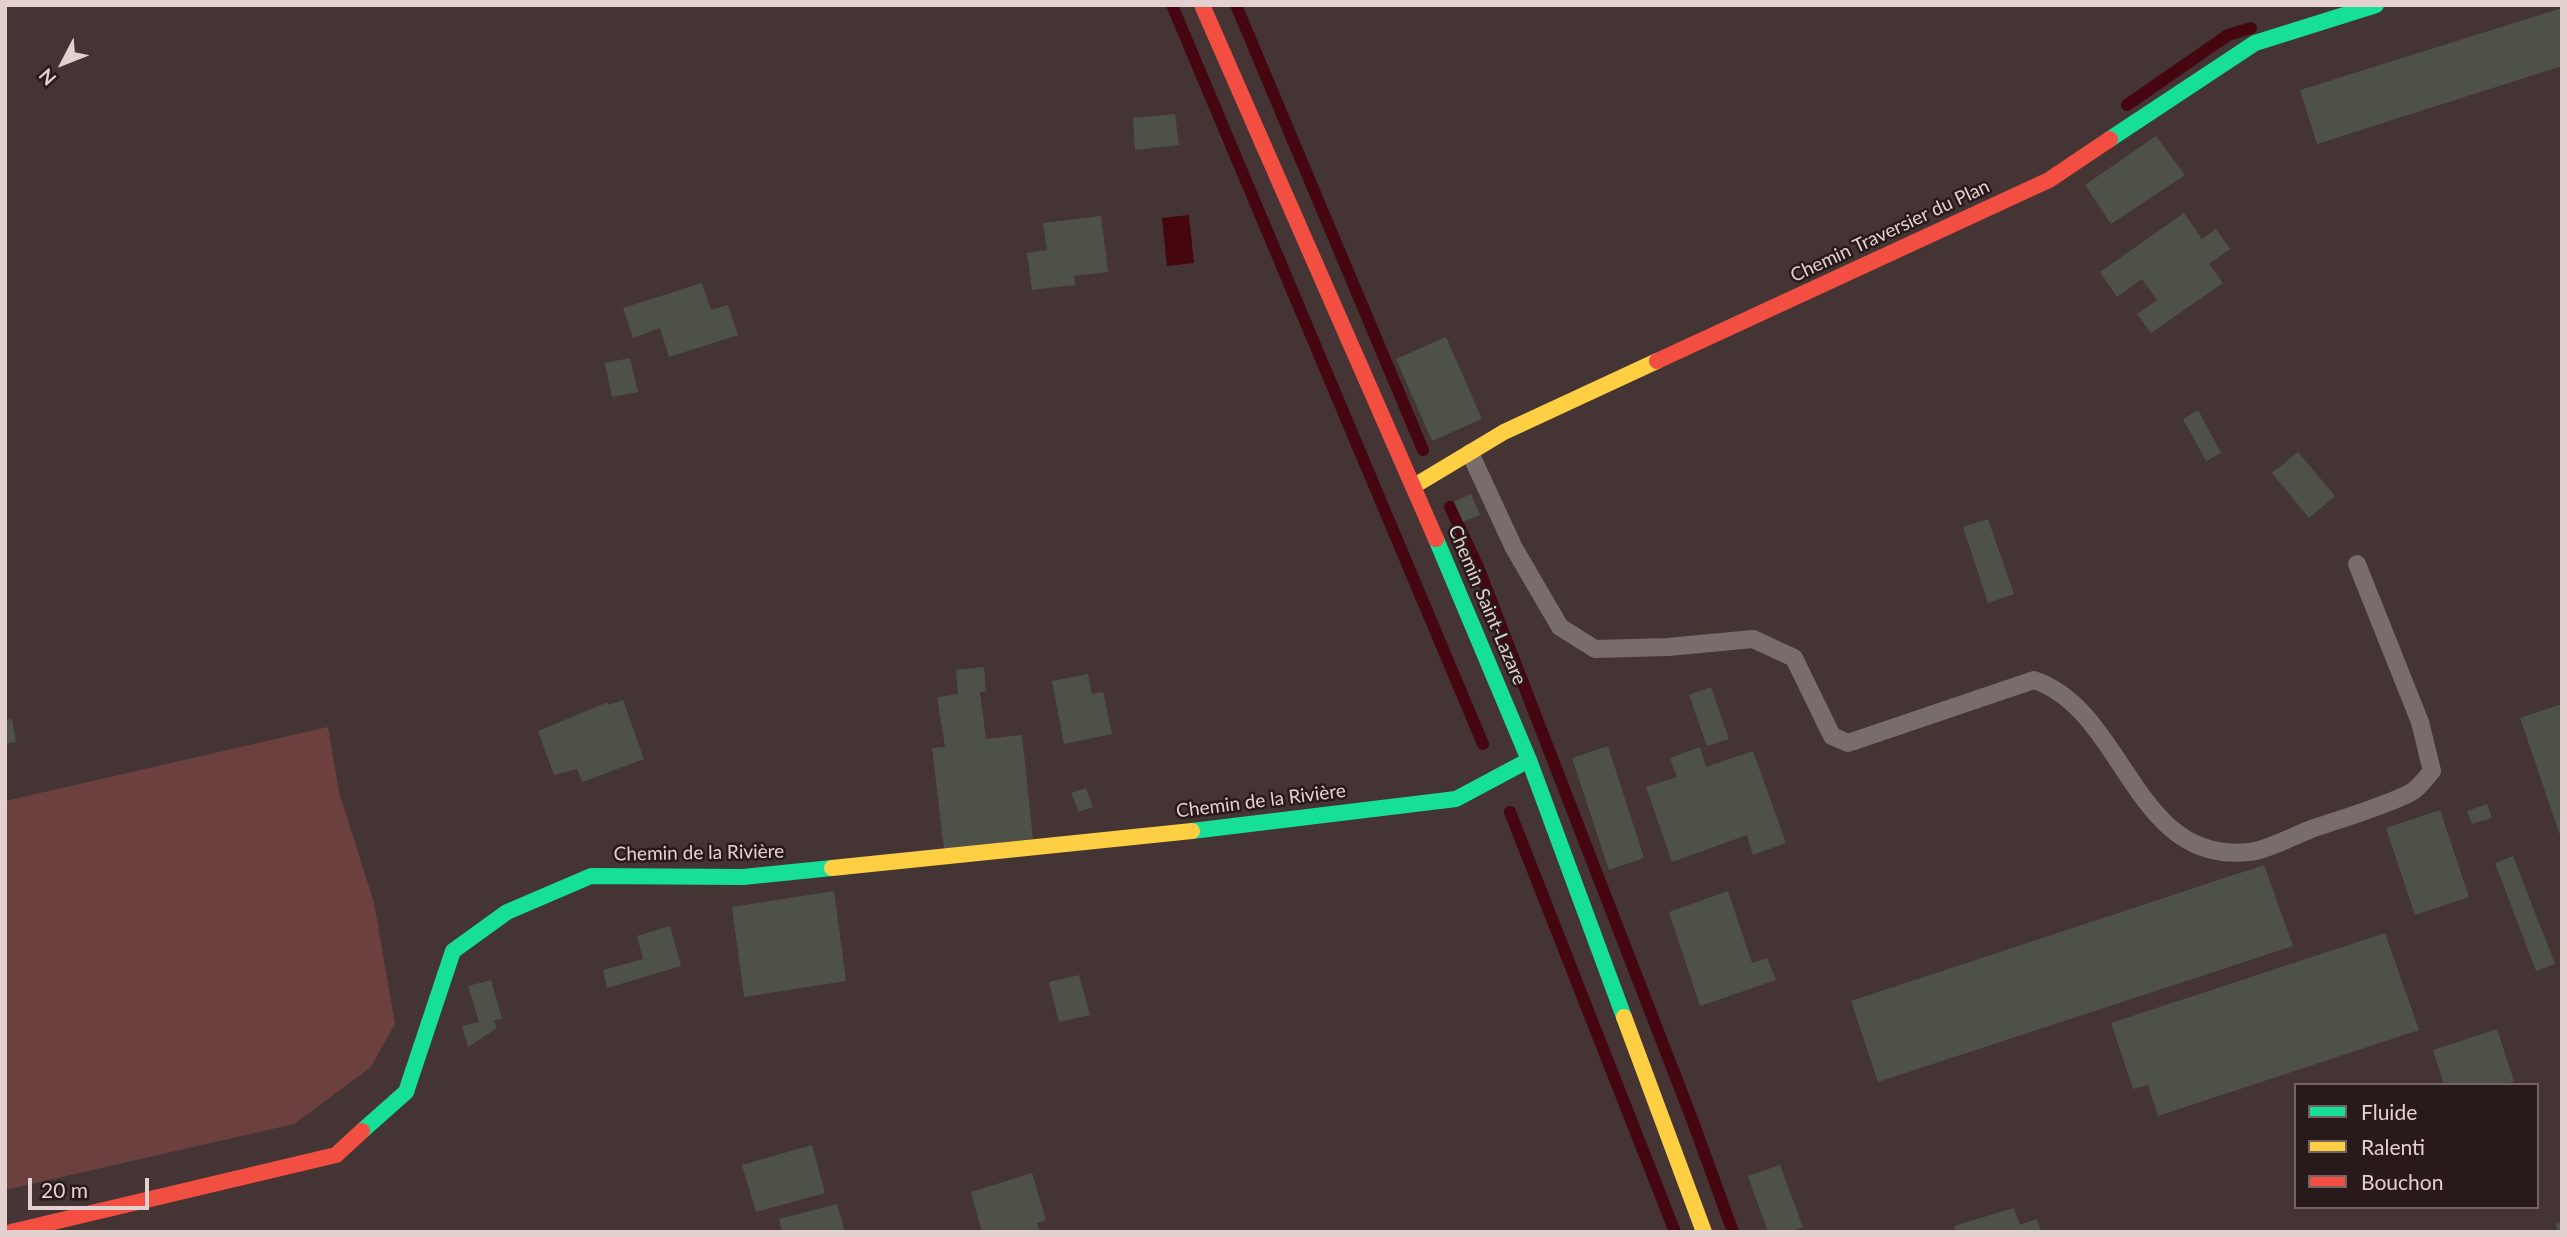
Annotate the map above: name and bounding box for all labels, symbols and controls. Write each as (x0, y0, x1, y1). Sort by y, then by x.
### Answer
north arrow (28, 28, 98, 98)
text: N (34, 64, 60, 91)
street label: Chemin Traversier du Plan (1787, 175, 1993, 287)
street label: Chemin Saint-Lazare (1443, 522, 1531, 688)
street label: Chemin de la Rivière (1175, 779, 1347, 823)
street label: Chemin de la Rivière (614, 840, 784, 866)
legend (2294, 1083, 2539, 1209)
text: Fluide (2361, 1099, 2417, 1124)
text: Ralenti (2361, 1134, 2425, 1159)
scale bar (32, 1164, 152, 1208)
text: Bouchon (2361, 1169, 2443, 1194)
text: 20 m (41, 1177, 88, 1202)

